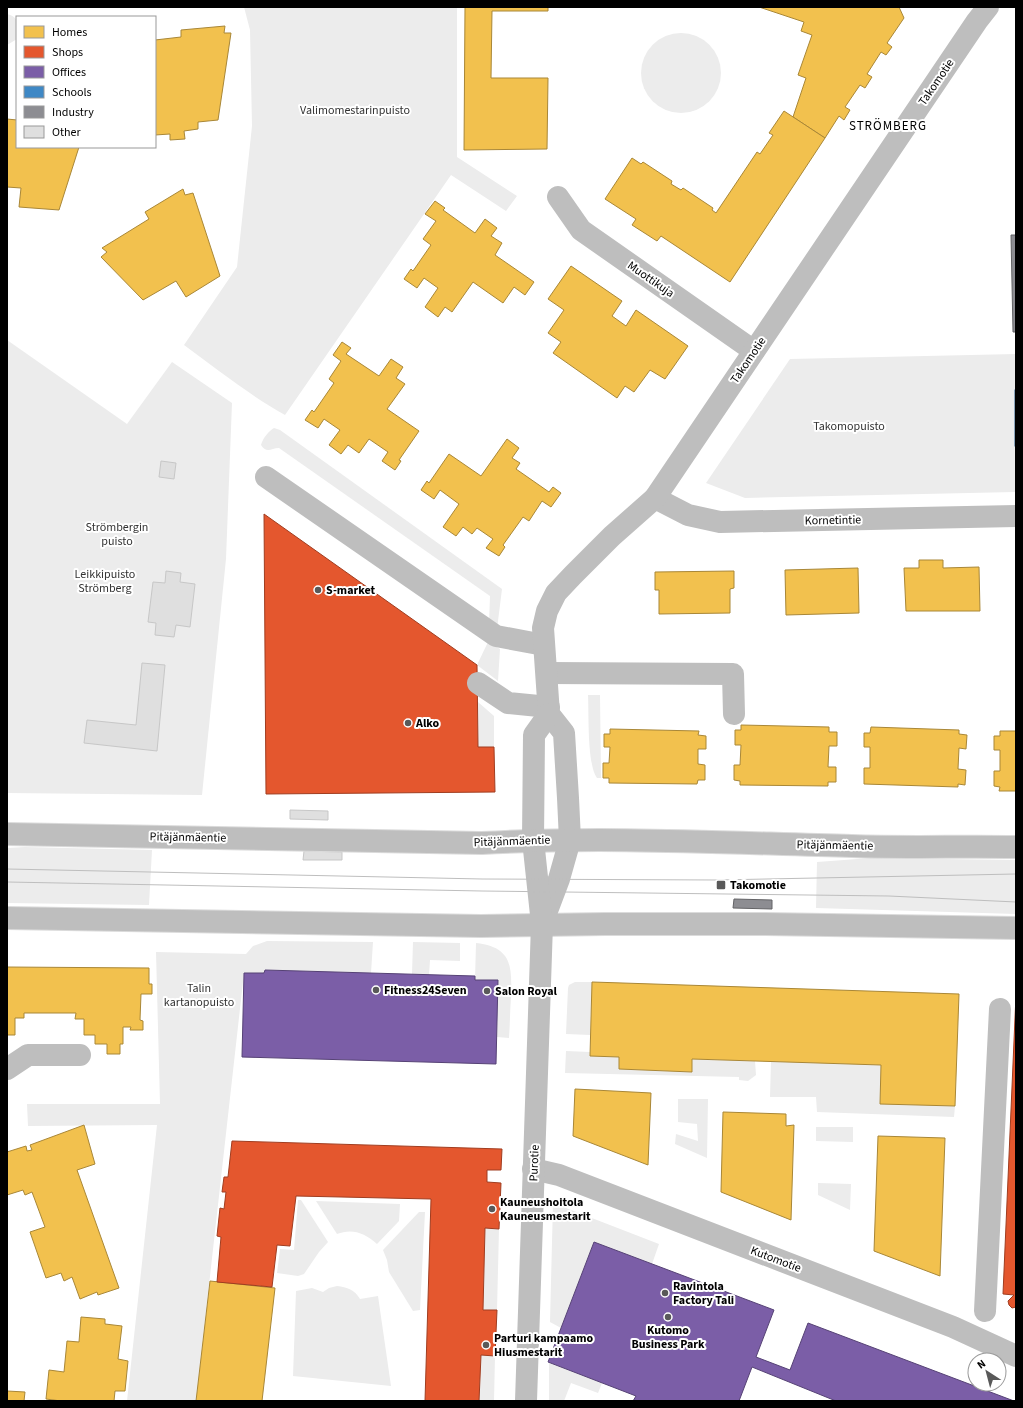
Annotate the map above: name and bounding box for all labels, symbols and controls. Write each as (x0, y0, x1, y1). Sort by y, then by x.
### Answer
legend (16, 16, 156, 148)
text: Homes (52, 24, 87, 41)
text: Shops (52, 44, 83, 61)
street label: Takomotie (915, 56, 958, 109)
text: Offices (52, 64, 86, 81)
text: Schools (52, 84, 92, 101)
park label: Valimomestarinpuisto (300, 102, 410, 119)
text: Industry (52, 104, 94, 121)
district label: STRÖMBERG (849, 117, 927, 135)
text: Other (52, 124, 82, 141)
street label: Muottikuja (624, 257, 678, 302)
street label: Takomotie (727, 334, 770, 387)
park label: Takomopuisto (813, 418, 885, 435)
street label: Kornetintie (805, 512, 861, 529)
park label: Strömbergin puisto (86, 519, 148, 550)
park label: Leikkipuisto Strömberg (75, 566, 135, 597)
place label: S-market (326, 582, 376, 599)
marker: S-market (313, 585, 323, 595)
place label: Alko (415, 715, 440, 732)
marker: Alko (403, 718, 413, 728)
street label: Pitäjänmäentie (150, 828, 226, 847)
street label: Pitäjänmäentie (473, 832, 551, 851)
street label: Pitäjänmäentie (797, 836, 873, 855)
place label: Takomotie (730, 877, 786, 894)
marker: Takomotie (715, 879, 727, 891)
park label: Talin kartanopuisto (164, 980, 234, 1011)
place label: Fitness24Seven (384, 982, 467, 999)
place label: Salon Royal (495, 983, 557, 1000)
marker: Fitness24Seven (371, 985, 381, 995)
marker: Salon Royal (482, 986, 492, 996)
street label: Purotie (525, 1144, 544, 1182)
place label: Kauneushoitola Kauneusmestarit (500, 1194, 591, 1225)
marker: Kauneushoitola Kauneusmestarit (487, 1204, 497, 1214)
street label: Kutomotie (748, 1242, 804, 1277)
place label: Ravintola Factory Tali (673, 1278, 734, 1309)
marker: Ravintola Factory Tali (660, 1288, 670, 1298)
marker: Kutomo Business Park (663, 1312, 673, 1322)
place label: Kutomo Business Park (631, 1322, 705, 1353)
place label: Parturi kampaamo Hiusmestarit (494, 1330, 593, 1361)
marker: Parturi kampaamo Hiusmestarit (481, 1340, 491, 1350)
north arrow (967, 1352, 1007, 1392)
text: N (974, 1356, 989, 1373)

